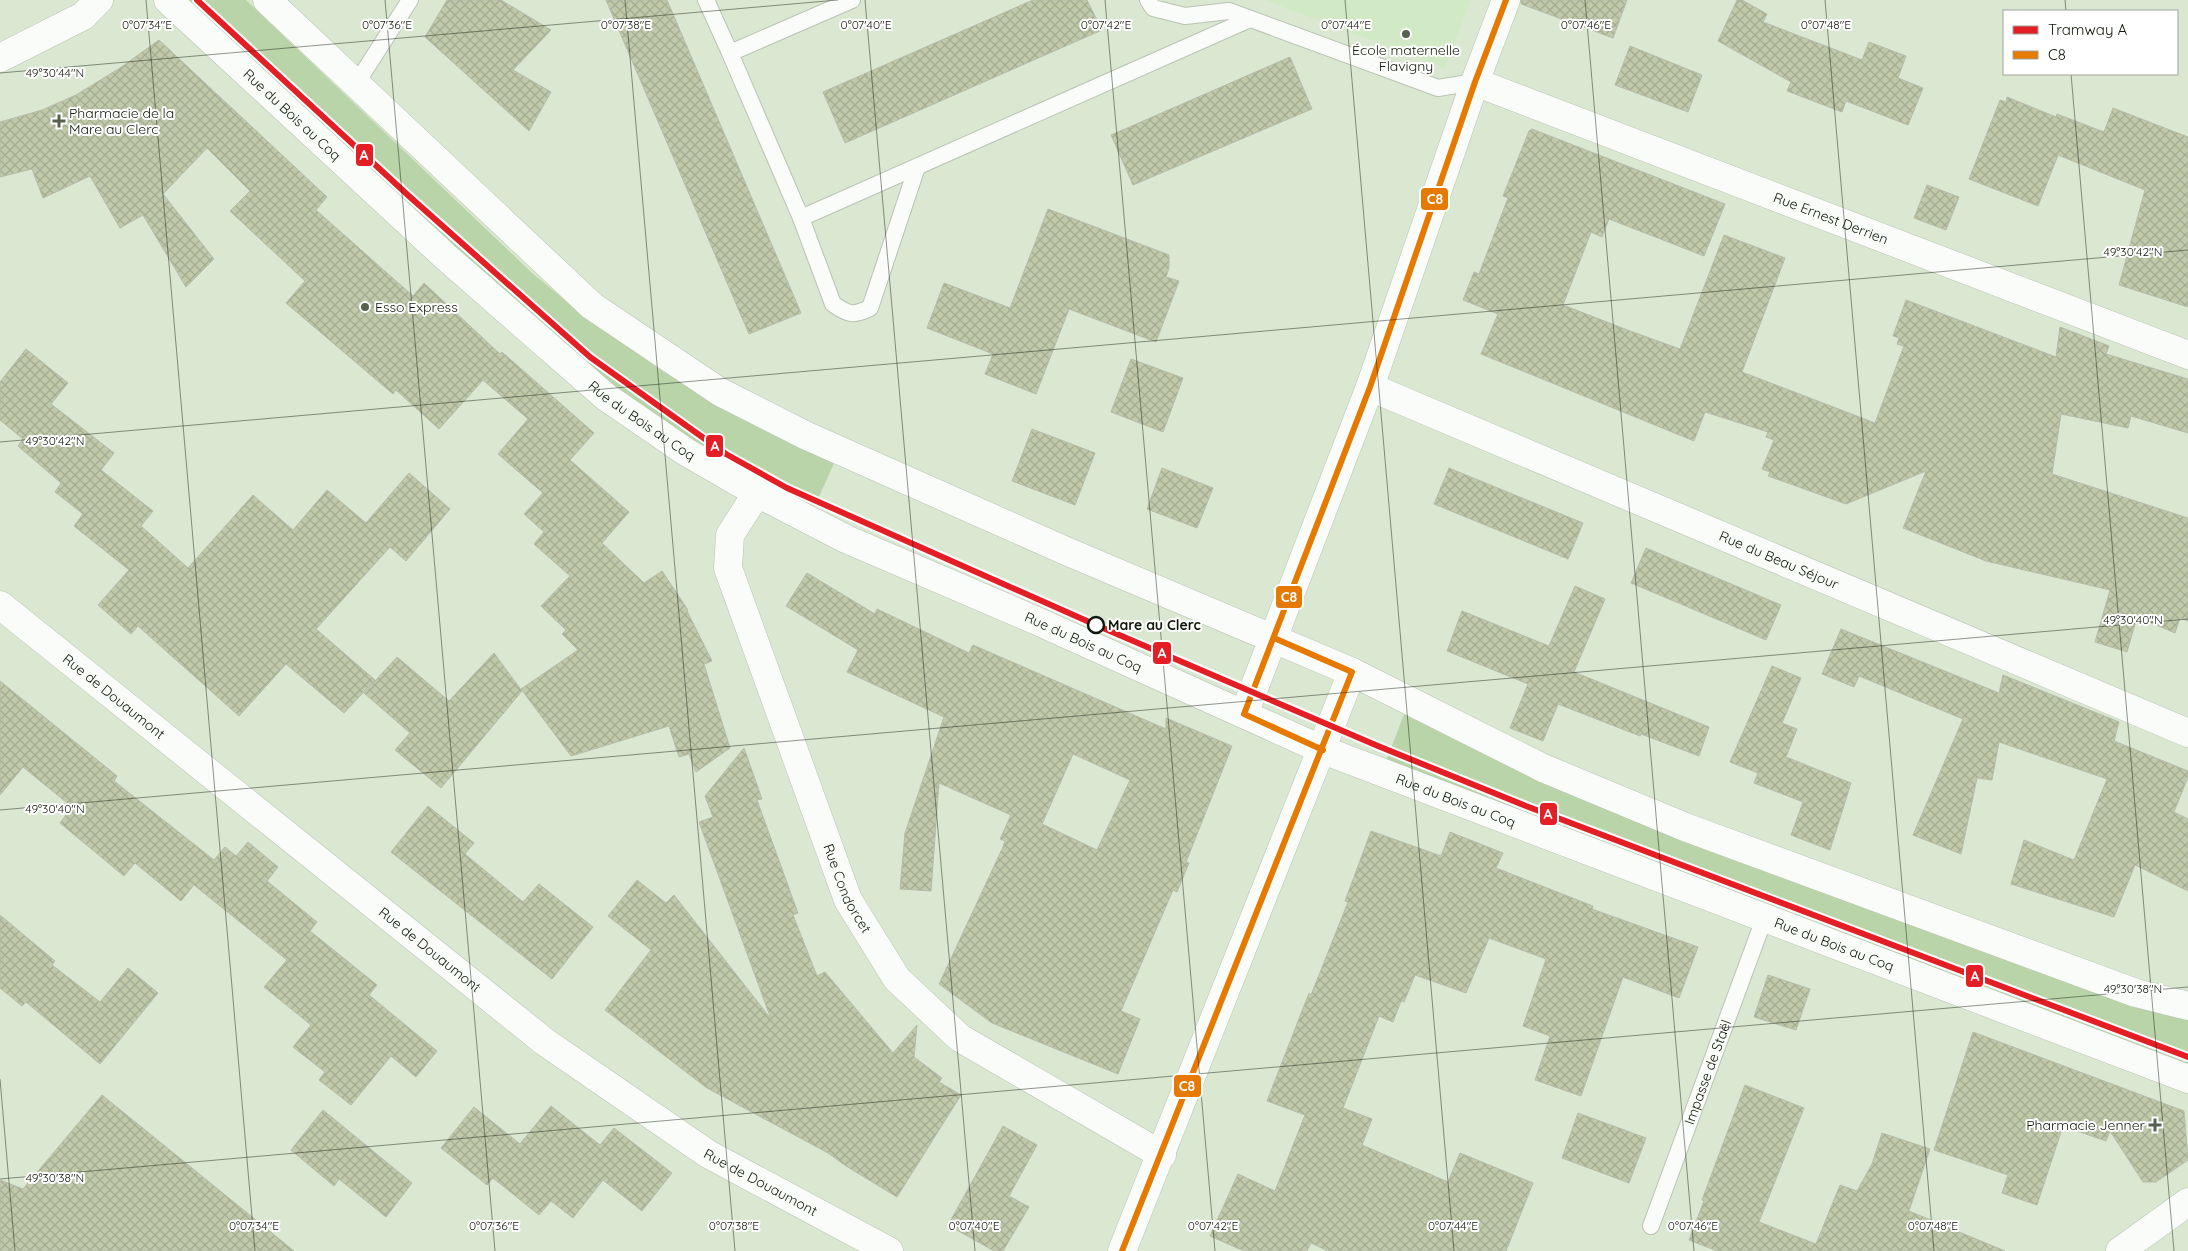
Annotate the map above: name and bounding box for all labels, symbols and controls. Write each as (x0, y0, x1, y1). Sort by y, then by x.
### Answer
legend (2003, 10, 2178, 75)
text: 0°07'34"E (122, 17, 172, 32)
text: 0°07'36"E (362, 17, 412, 32)
text: 0°07'38"E (601, 17, 651, 32)
text: 0°07'40"E (841, 17, 892, 32)
text: 0°07'42"E (1081, 17, 1131, 32)
text: 0°07'44"E (1321, 17, 1371, 32)
text: 0°07'46"E (1561, 17, 1611, 32)
text: 0°07'48"E (1801, 17, 1851, 32)
text: Tramway A (2048, 20, 2128, 39)
marker: École maternelle Flavigny (1400, 28, 1412, 40)
place label: École maternelle Flavigny (1352, 41, 1460, 75)
text: C8 (2048, 45, 2066, 64)
text: 49°30'44"N (26, 65, 84, 80)
street label: Rue du Bois au Coq (239, 65, 345, 164)
place label: Pharmacie de la Mare au Clerc (69, 104, 174, 138)
marker: Pharmacie de la Mare au Clerc (53, 115, 65, 127)
line badge: A (355, 143, 374, 167)
text: A (360, 146, 369, 164)
line badge: C8 (1420, 187, 1449, 211)
street label: Rue Ernest Derrien (1771, 188, 1891, 248)
text: C8 (1427, 190, 1444, 208)
text: 49°30'42"N (2104, 244, 2162, 259)
place label: Esso Express (375, 298, 458, 316)
marker: Esso Express (359, 301, 371, 313)
street label: Rue du Bois au Coq (585, 377, 698, 464)
text: 49°30'42"N (26, 433, 84, 448)
line badge: A (705, 434, 724, 458)
text: A (711, 437, 720, 455)
street label: Rue du Beau Séjour (1716, 527, 1842, 593)
line badge: C8 (1275, 585, 1303, 609)
text: C8 (1281, 588, 1298, 606)
street label: Rue du Bois au Coq (1022, 608, 1145, 676)
text: 49°30'40"N (2103, 612, 2163, 627)
marker: Mare au Clerc (1087, 616, 1105, 634)
place label: Mare au Clerc (1108, 616, 1201, 634)
line badge: A (1152, 641, 1172, 665)
text: A (1158, 644, 1167, 662)
street label: Rue de Douaumont (59, 650, 169, 743)
street label: Rue du Bois au Coq (1393, 770, 1518, 831)
text: 49°30'40"N (25, 801, 85, 816)
line badge: A (1539, 802, 1558, 826)
text: A (1544, 805, 1553, 823)
street label: Rue Condorcet (819, 841, 875, 937)
street label: Rue de Douaumont (375, 903, 485, 996)
street label: Rue du Bois au Coq (1772, 913, 1897, 975)
line badge: A (1965, 964, 1984, 988)
text: A (1971, 967, 1980, 985)
text: 49°30'38"N (2104, 981, 2162, 996)
street label: Impasse de Staël (1680, 1017, 1735, 1127)
line badge: C8 (1173, 1074, 1202, 1098)
text: C8 (1179, 1077, 1196, 1095)
place label: Pharmacie Jenner (2026, 1116, 2146, 1134)
marker: Pharmacie Jenner (2149, 1119, 2161, 1131)
street label: Rue de Douaumont (701, 1144, 821, 1220)
text: 49°30'38"N (26, 1170, 84, 1185)
text: 0°07'34"E (229, 1218, 279, 1233)
text: 0°07'36"E (469, 1218, 519, 1233)
text: 0°07'38"E (709, 1218, 759, 1233)
text: 0°07'40"E (949, 1218, 1000, 1233)
text: 0°07'42"E (1188, 1218, 1238, 1233)
text: 0°07'44"E (1428, 1218, 1478, 1233)
text: 0°07'46"E (1668, 1218, 1718, 1233)
text: 0°07'48"E (1908, 1218, 1958, 1233)

